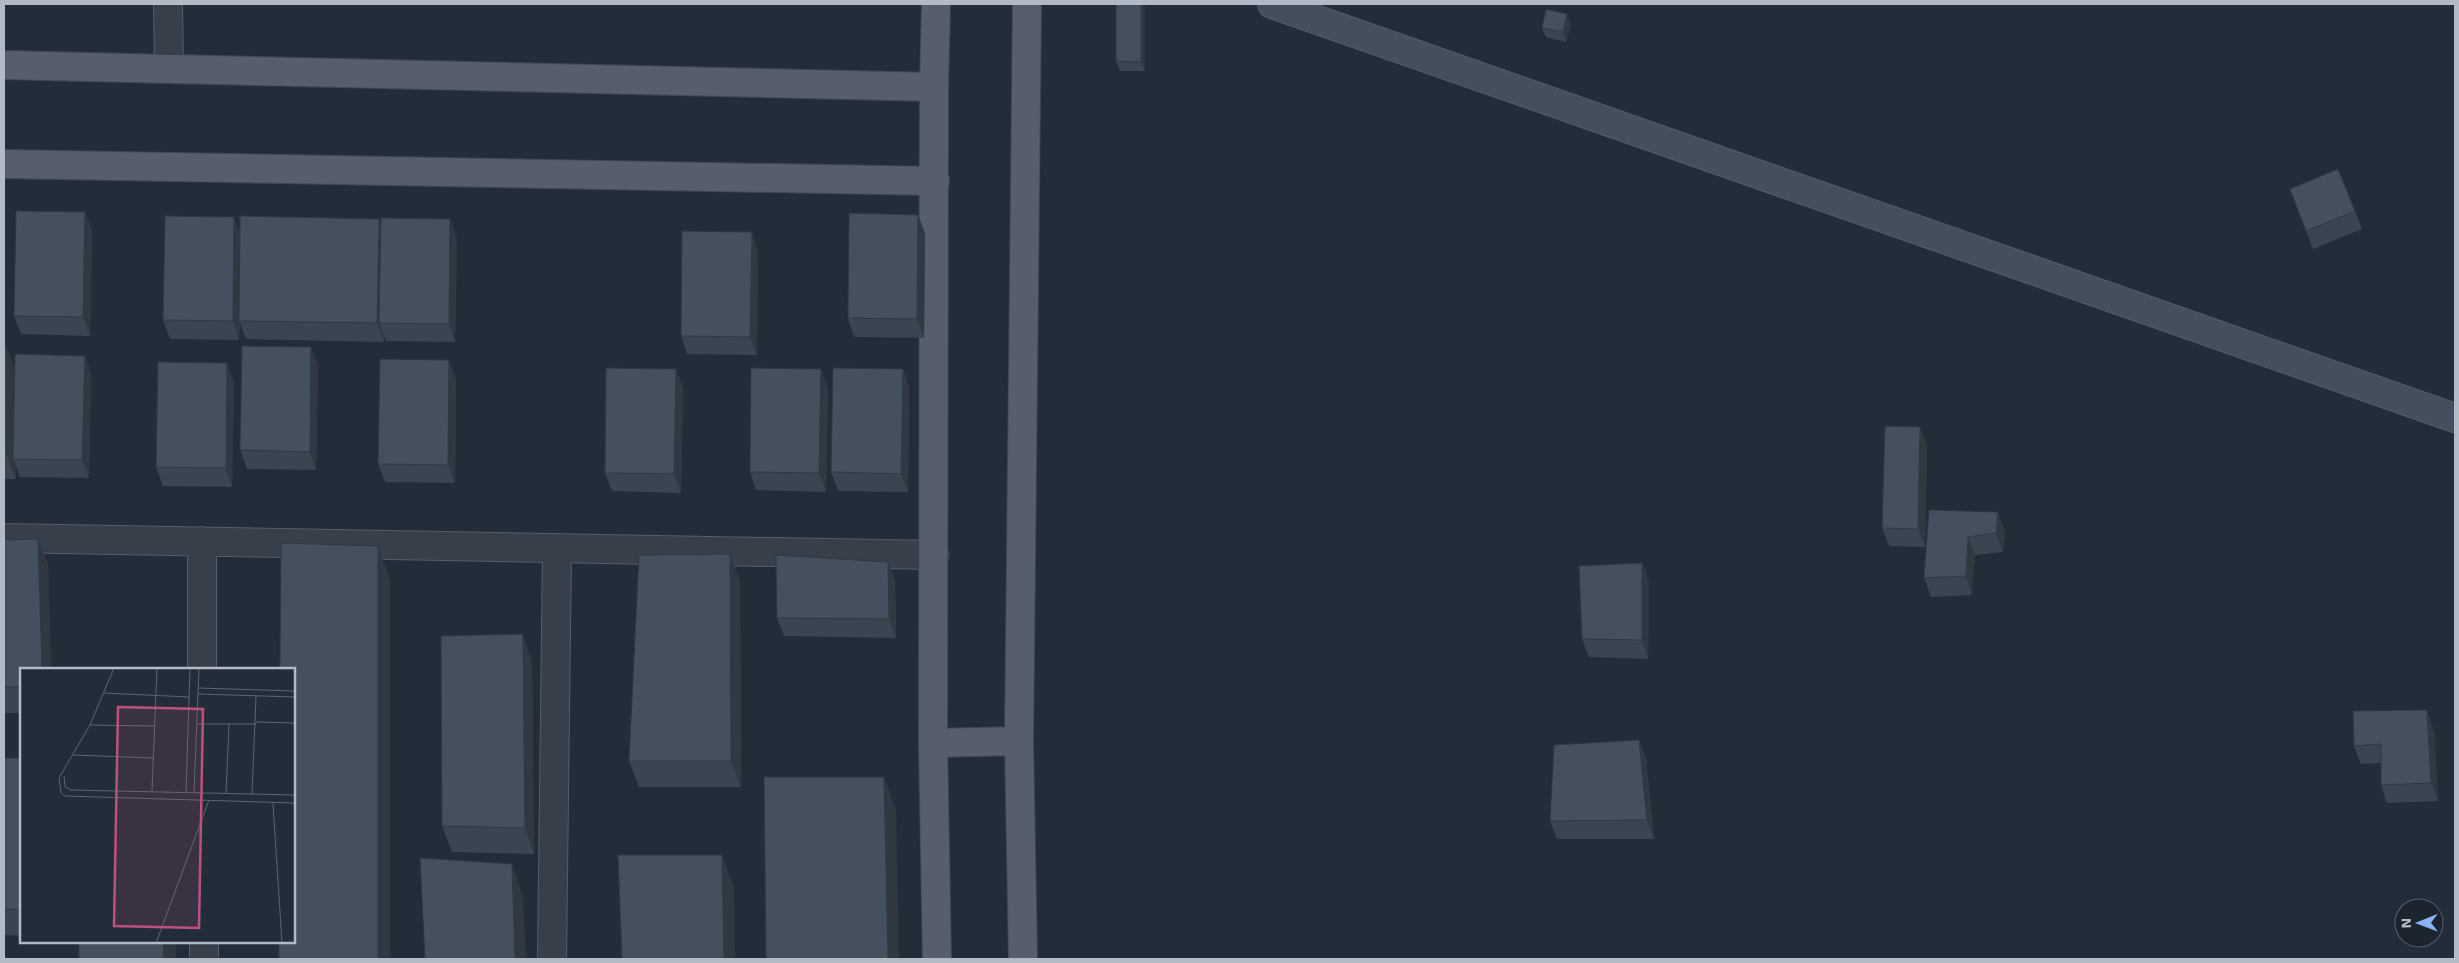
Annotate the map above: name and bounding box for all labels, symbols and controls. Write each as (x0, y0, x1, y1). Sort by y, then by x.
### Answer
inset map (20, 668, 295, 943)
north arrow (2394, 898, 2444, 948)
text: N (2398, 918, 2414, 929)

